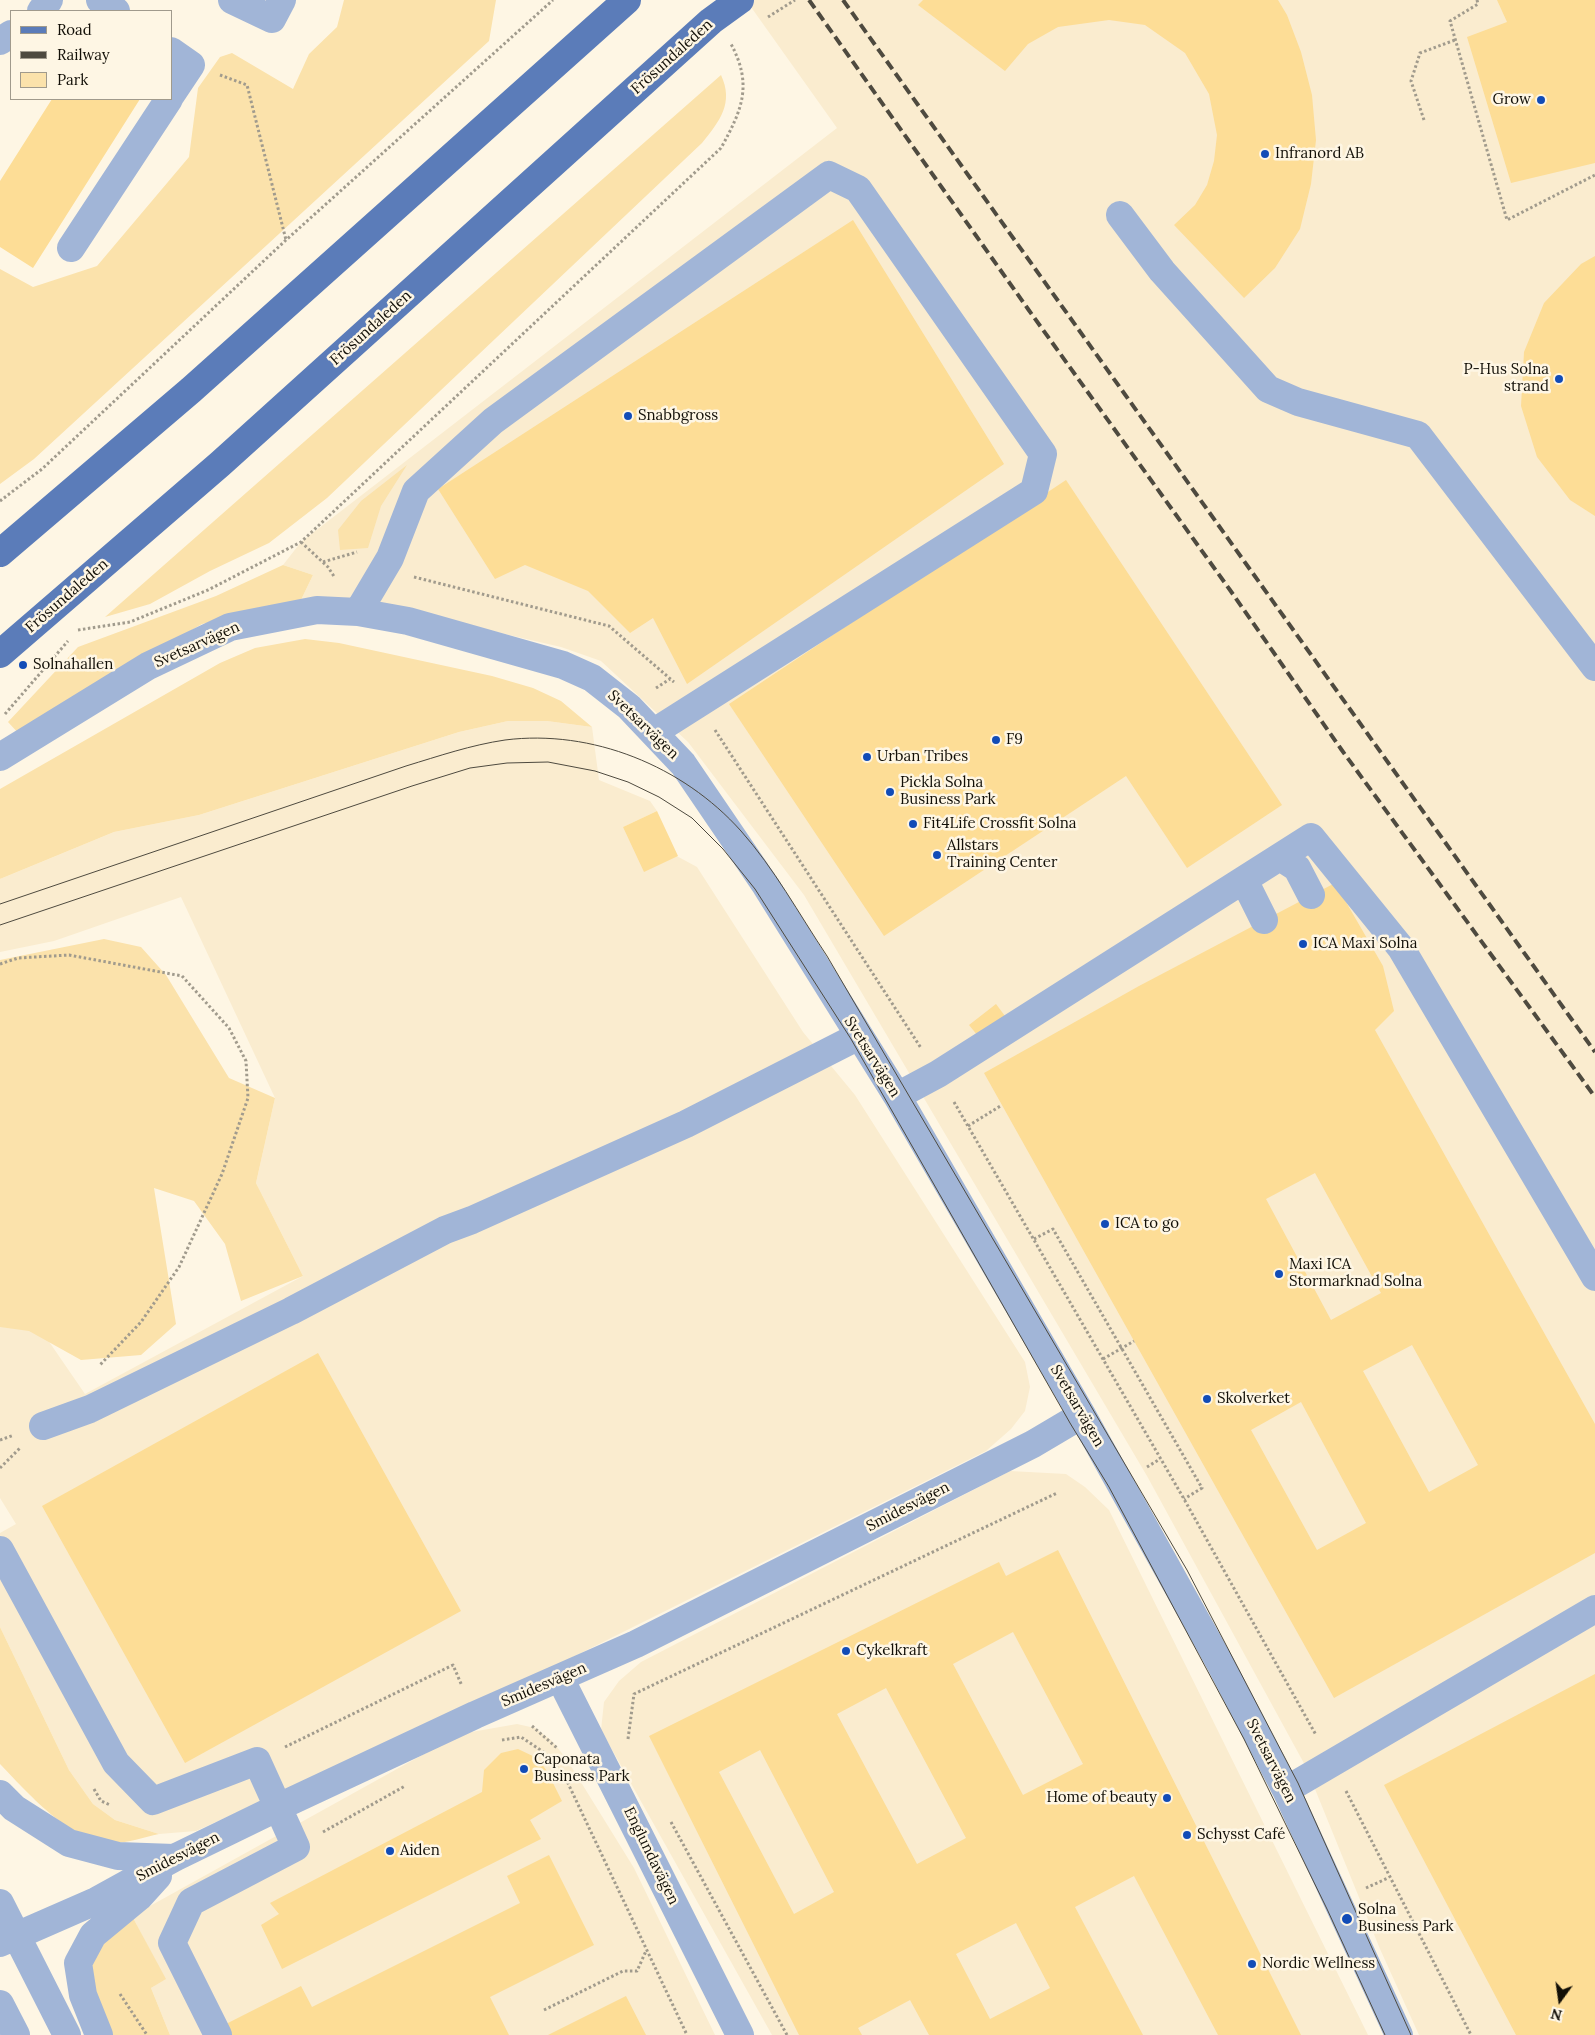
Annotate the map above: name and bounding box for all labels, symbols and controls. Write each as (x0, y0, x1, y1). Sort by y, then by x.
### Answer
legend (10, 10, 172, 100)
street label: Frösundaleden (628, 16, 716, 98)
text: Road (57, 20, 92, 39)
text: Railway (57, 45, 110, 64)
text: Park (57, 70, 88, 89)
place label: Grow (1493, 91, 1531, 109)
marker: Grow (1535, 94, 1547, 106)
place label: Infranord AB (1275, 145, 1364, 163)
marker: Infranord AB (1259, 148, 1271, 160)
street label: Frösundaleden (327, 287, 415, 369)
place label: P-Hus Solna strand (1464, 361, 1549, 396)
marker: P-Hus Solna strand (1553, 373, 1565, 385)
place label: Snabbgross (638, 407, 718, 425)
marker: Snabbgross (622, 410, 634, 422)
street label: Frösundaleden (22, 555, 112, 637)
street label: Svetsarvägen (151, 618, 243, 672)
place label: Solnahallen (33, 656, 113, 674)
marker: Solnahallen (17, 659, 29, 671)
street label: Svetsarvägen (604, 687, 682, 763)
place label: F9 (1006, 731, 1023, 749)
marker: F9 (990, 734, 1002, 746)
place label: Urban Tribes (877, 748, 968, 766)
marker: Urban Tribes (861, 751, 873, 763)
place label: Pickla Solna Business Park (900, 774, 996, 809)
marker: Pickla Solna Business Park (884, 786, 896, 798)
place label: Fit4Life Crossfit Solna (923, 815, 1077, 833)
marker: Fit4Life Crossfit Solna (907, 818, 919, 830)
place label: Allstars Training Center (947, 837, 1057, 872)
marker: Allstars Training Center (931, 849, 943, 861)
place label: ICA Maxi Solna (1313, 935, 1417, 953)
marker: ICA Maxi Solna (1297, 938, 1309, 950)
street label: Svetsarvägen (840, 1013, 904, 1101)
place label: ICA to go (1115, 1215, 1179, 1233)
marker: ICA to go (1099, 1218, 1111, 1230)
place label: Maxi ICA Stormarknad Solna (1289, 1256, 1422, 1291)
marker: Maxi ICA Stormarknad Solna (1273, 1268, 1285, 1280)
street label: Svetsarvägen (1046, 1362, 1108, 1450)
place label: Skolverket (1217, 1390, 1290, 1408)
marker: Skolverket (1201, 1393, 1213, 1405)
street label: Smidesvägen (864, 1478, 952, 1536)
place label: Cykelkraft (856, 1642, 928, 1660)
marker: Cykelkraft (840, 1645, 852, 1657)
street label: Smidesvägen (499, 1659, 589, 1711)
street label: Svetsarvägen (1242, 1716, 1300, 1806)
place label: Caponata Business Park (534, 1751, 630, 1786)
marker: Caponata Business Park (518, 1763, 530, 1775)
place label: Home of beauty (1046, 1789, 1157, 1807)
marker: Home of beauty (1161, 1792, 1173, 1804)
street label: Englundavägen (620, 1804, 682, 1908)
place label: Schysst Café (1197, 1826, 1285, 1844)
street label: Smidesvägen (134, 1828, 222, 1886)
marker: Schysst Café (1181, 1829, 1193, 1841)
place label: Aiden (400, 1842, 440, 1860)
marker: Aiden (384, 1845, 396, 1857)
place label: Solna Business Park (1358, 1901, 1454, 1936)
marker: Solna Business Park (1340, 1912, 1354, 1926)
place label: Nordic Wellness (1262, 1955, 1375, 1973)
marker: Nordic Wellness (1246, 1958, 1258, 1970)
north arrow (1535, 1975, 1585, 2025)
text: N (1549, 2005, 1564, 2025)

